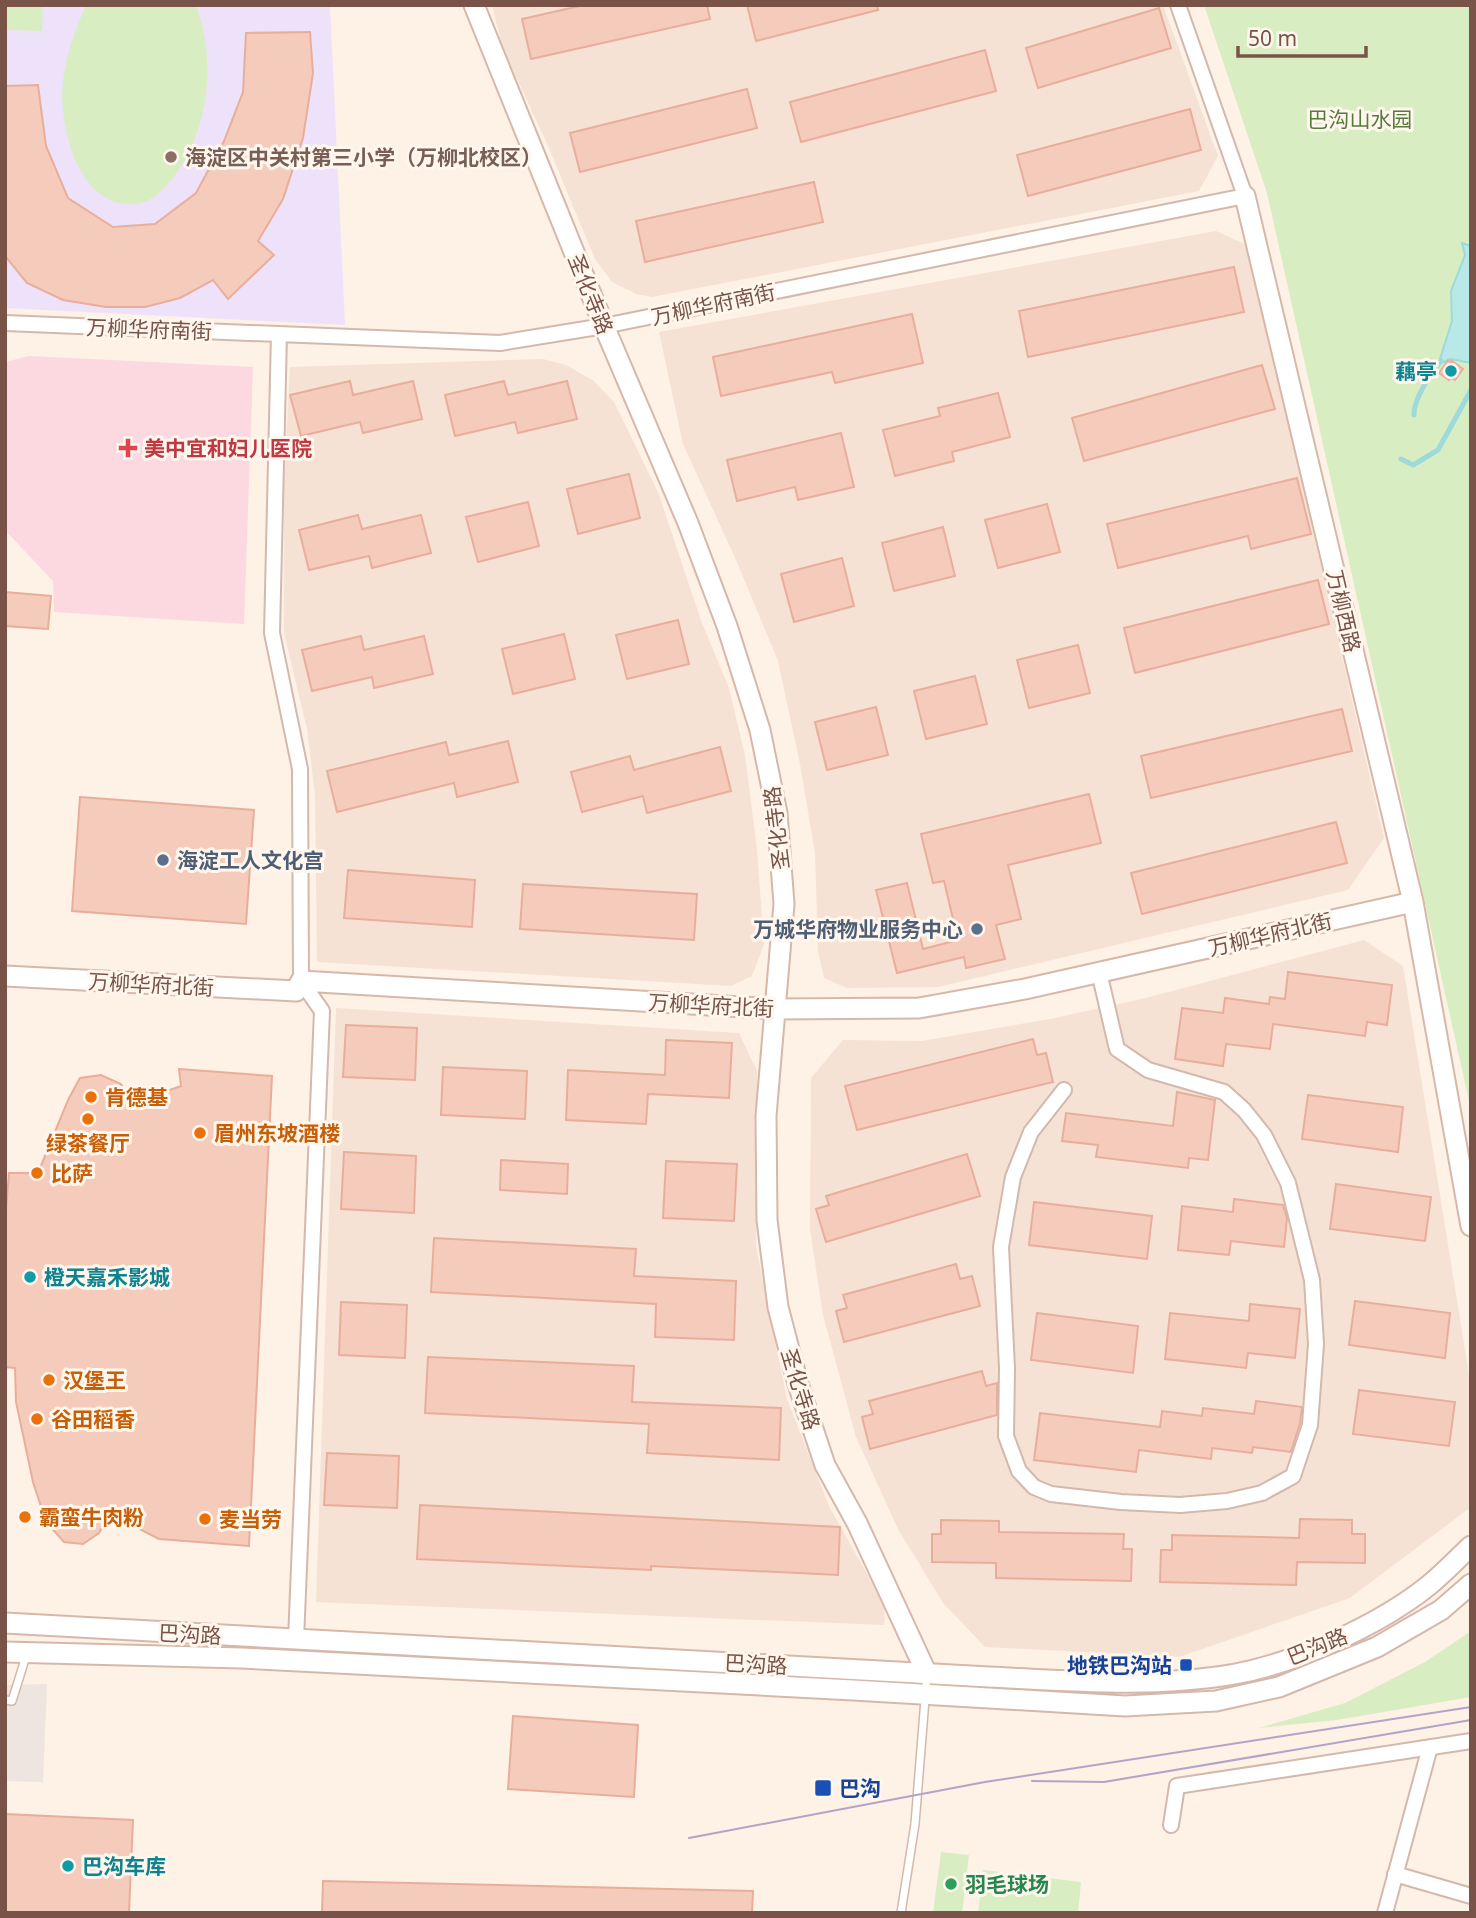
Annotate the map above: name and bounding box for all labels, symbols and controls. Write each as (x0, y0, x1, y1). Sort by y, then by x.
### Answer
scale bar (1238, 14, 1366, 58)
text: 50 m (1248, 24, 1297, 52)
park label: 巴沟山水园 (1308, 105, 1413, 133)
place label: 海淀区中关村第三小学（万柳北校区） (185, 143, 542, 171)
marker: 海淀区中关村第三小学（万柳北校区） (163, 149, 179, 165)
street label: 圣化寺路 (562, 250, 620, 338)
street label: 万柳华府南街 (648, 277, 778, 331)
street label: 万柳华府南街 (86, 313, 212, 345)
place label: 藕亭 (1395, 357, 1437, 385)
marker: 藕亭 (1443, 363, 1459, 379)
place label: 美中宜和妇儿医院 (144, 434, 312, 462)
marker: 美中宜和妇儿医院 (118, 438, 138, 458)
street label: 万柳西路 (1321, 567, 1367, 655)
street label: 圣化寺路 (757, 785, 795, 871)
place label: 海淀工人文化宫 (177, 846, 324, 874)
marker: 海淀工人文化宫 (155, 852, 171, 868)
street label: 万柳华府北街 (1205, 906, 1335, 962)
place label: 万城华府物业服务中心 (753, 915, 963, 943)
marker: 万城华府物业服务中心 (969, 921, 985, 937)
street label: 万柳华府北街 (87, 967, 215, 1001)
street label: 万柳华府北街 (647, 988, 775, 1022)
place label: 肯德基 (105, 1083, 168, 1111)
marker: 肯德基 (83, 1089, 99, 1105)
marker: 绿茶餐厅 (80, 1111, 96, 1127)
place label: 眉州东坡酒楼 (214, 1119, 340, 1147)
marker: 眉州东坡酒楼 (192, 1125, 208, 1141)
place label: 绿茶餐厅 (46, 1129, 130, 1157)
place label: 比萨 (51, 1159, 93, 1187)
marker: 比萨 (29, 1165, 45, 1181)
place label: 橙天嘉禾影城 (44, 1263, 170, 1291)
marker: 橙天嘉禾影城 (22, 1269, 38, 1285)
street label: 圣化寺路 (775, 1345, 827, 1433)
place label: 汉堡王 (63, 1366, 126, 1394)
marker: 汉堡王 (41, 1372, 57, 1388)
place label: 谷田稻香 (51, 1405, 135, 1433)
marker: 谷田稻香 (29, 1411, 45, 1427)
place label: 霸蛮牛肉粉 (39, 1503, 144, 1531)
place label: 麦当劳 (219, 1505, 282, 1533)
marker: 霸蛮牛肉粉 (17, 1509, 33, 1525)
marker: 麦当劳 (197, 1511, 213, 1527)
street label: 巴沟路 (158, 1618, 222, 1650)
street label: 巴沟路 (1283, 1621, 1351, 1671)
street label: 巴沟路 (724, 1648, 788, 1680)
place label: 地铁巴沟站 (1067, 1651, 1172, 1679)
marker: 地铁巴沟站 (1178, 1657, 1194, 1673)
place label: 巴沟 (839, 1774, 881, 1802)
marker: 巴沟 (813, 1778, 833, 1798)
place label: 巴沟车库 (82, 1852, 166, 1880)
marker: 巴沟车库 (60, 1858, 76, 1874)
place label: 羽毛球场 (965, 1870, 1049, 1898)
marker: 羽毛球场 (943, 1876, 959, 1892)

